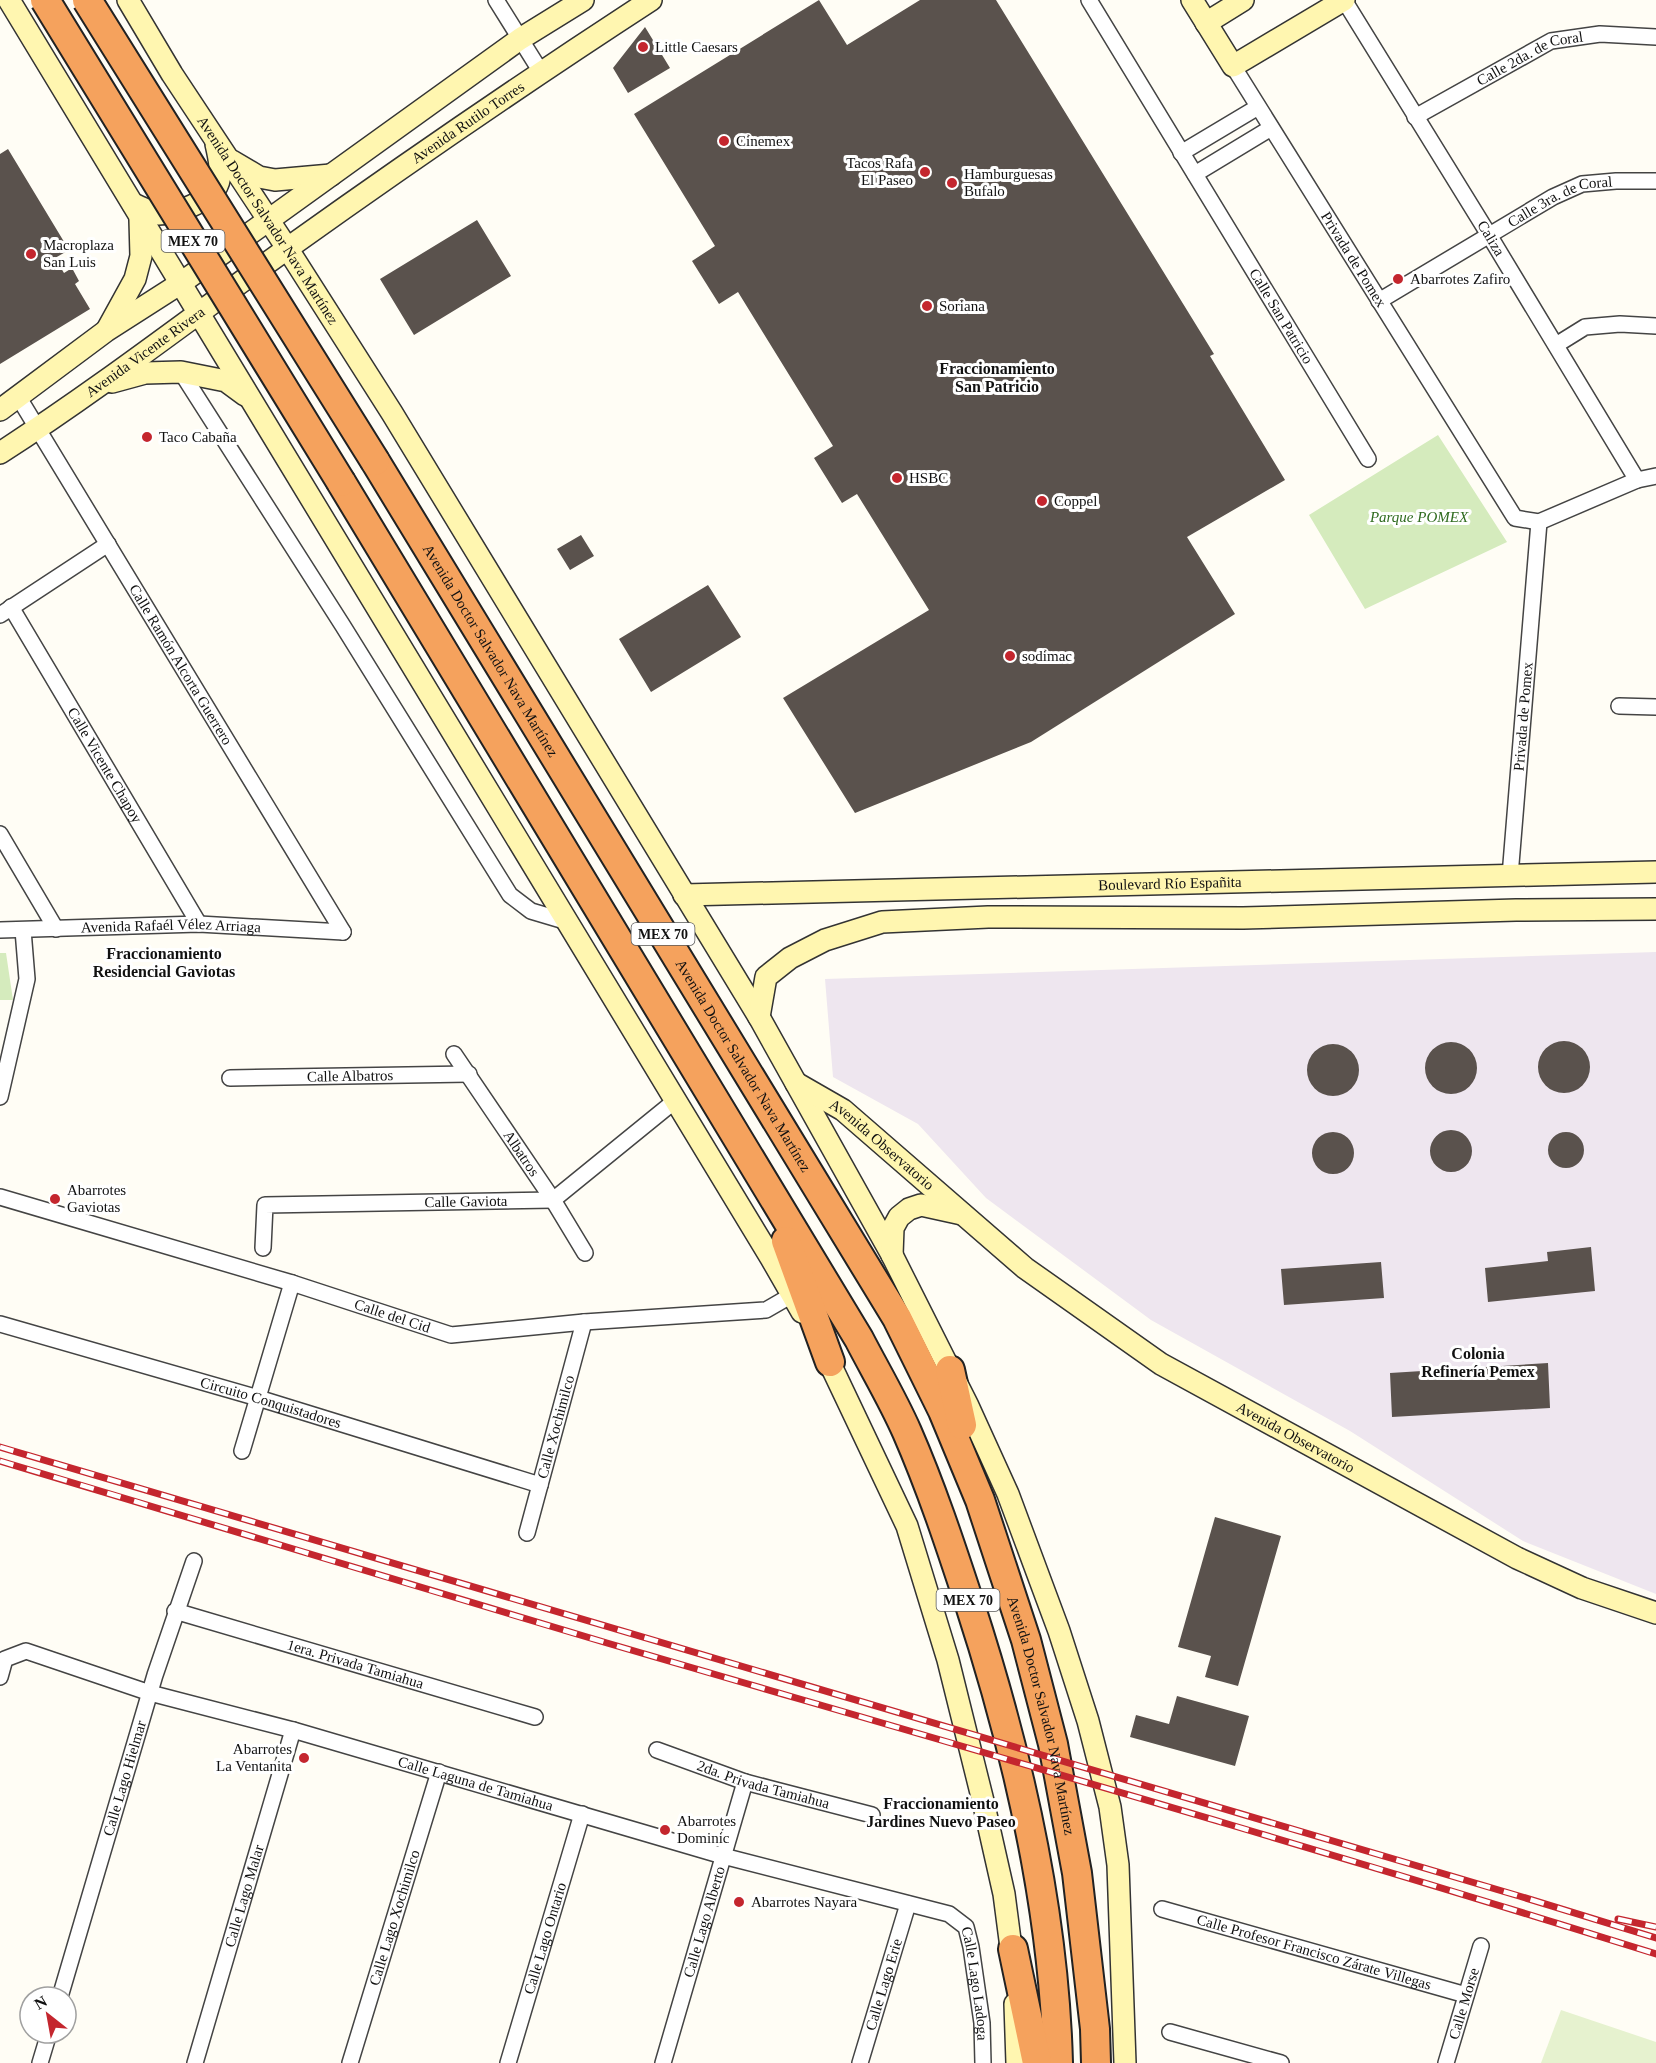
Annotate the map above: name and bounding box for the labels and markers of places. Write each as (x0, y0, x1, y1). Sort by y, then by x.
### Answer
place label: Little Caesars (655, 39, 738, 55)
marker: Little Caesars (636, 40, 650, 54)
place label: Cinemex (736, 133, 791, 149)
marker: Cinemex (717, 134, 731, 148)
place label: Tacos Rafa El Paseo (846, 155, 913, 188)
marker: Tacos Rafa El Paseo (918, 165, 932, 179)
place label: Hamburguesas Bufalo (964, 166, 1053, 199)
marker: Hamburguesas Bufalo (945, 176, 959, 190)
place label: Macroplaza San Luis (43, 237, 114, 270)
marker: Macroplaza San Luis (24, 247, 38, 261)
place label: Abarrotes Zafiro (1410, 271, 1510, 287)
marker: Abarrotes Zafiro (1391, 272, 1405, 286)
place label: Soriana (939, 298, 985, 314)
marker: Soriana (920, 299, 934, 313)
place label: Taco Cabaña (159, 429, 237, 445)
marker: Taco Cabaña (140, 430, 154, 444)
place label: HSBC (909, 470, 948, 486)
marker: HSBC (890, 471, 904, 485)
place label: Coppel (1054, 493, 1097, 509)
marker: Coppel (1035, 494, 1049, 508)
place label: sodimac (1022, 648, 1072, 664)
marker: sodimac (1003, 649, 1017, 663)
place label: Abarrotes Gaviotas (67, 1182, 126, 1215)
marker: Abarrotes Gaviotas (48, 1192, 62, 1206)
place label: Abarrotes La Ventanita (216, 1741, 292, 1774)
marker: Abarrotes La Ventanita (297, 1751, 311, 1765)
place label: Abarrotes Dominic (677, 1813, 736, 1846)
marker: Abarrotes Dominic (658, 1823, 672, 1837)
place label: Abarrotes Nayara (751, 1894, 858, 1910)
marker: Abarrotes Nayara (732, 1895, 746, 1909)

